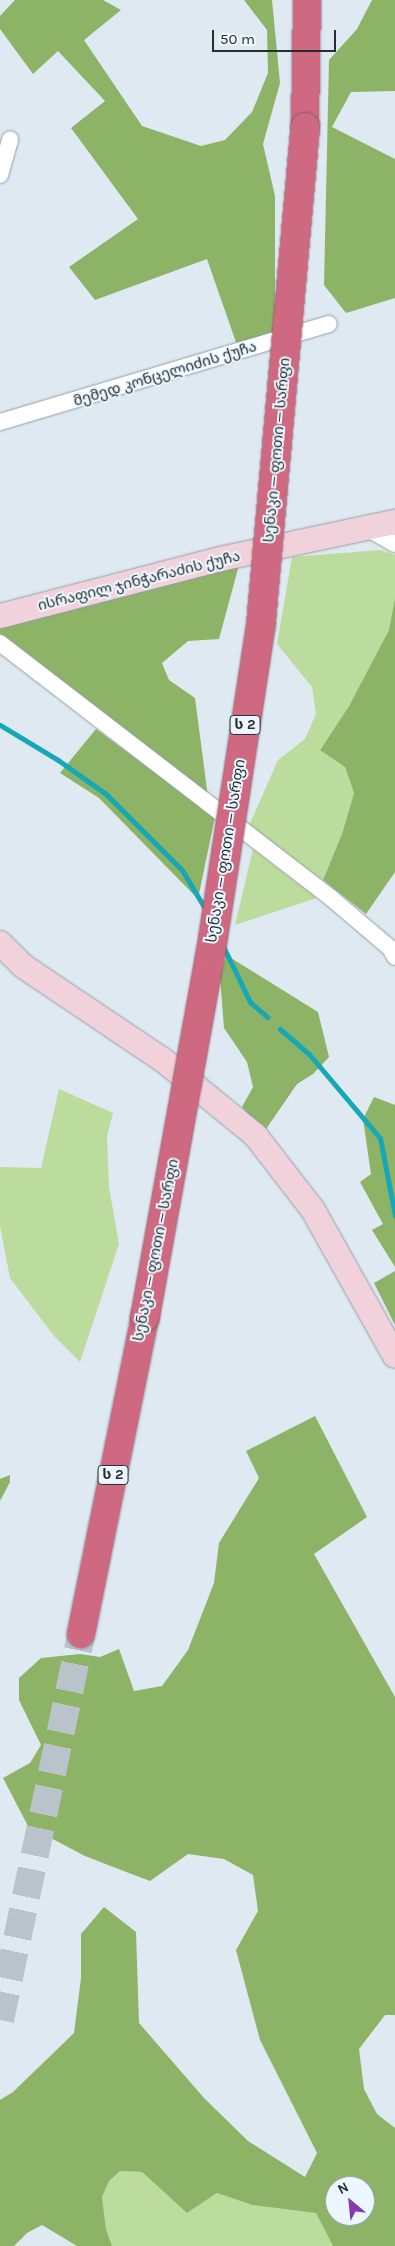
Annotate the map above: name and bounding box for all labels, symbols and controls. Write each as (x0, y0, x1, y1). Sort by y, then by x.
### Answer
scale bar (215, 20, 339, 52)
text: 50 m (220, 30, 255, 48)
street label: მემედ კონცელიძის ქუჩა (71, 338, 259, 410)
street label: სენაკი — ფოთი — სარფი (260, 357, 294, 543)
street label: ისრაფილ ჯინჭარაძის ქუჩა (36, 547, 242, 615)
road number: ს 2 (229, 714, 261, 736)
street label: სენაკი — ფოთი — სარფი (203, 758, 249, 944)
street label: სენაკი — ფოთი — სარფი (129, 1157, 183, 1343)
road number: ს 2 (97, 1464, 129, 1486)
north arrow (325, 2176, 375, 2226)
text: N (335, 2178, 352, 2198)

